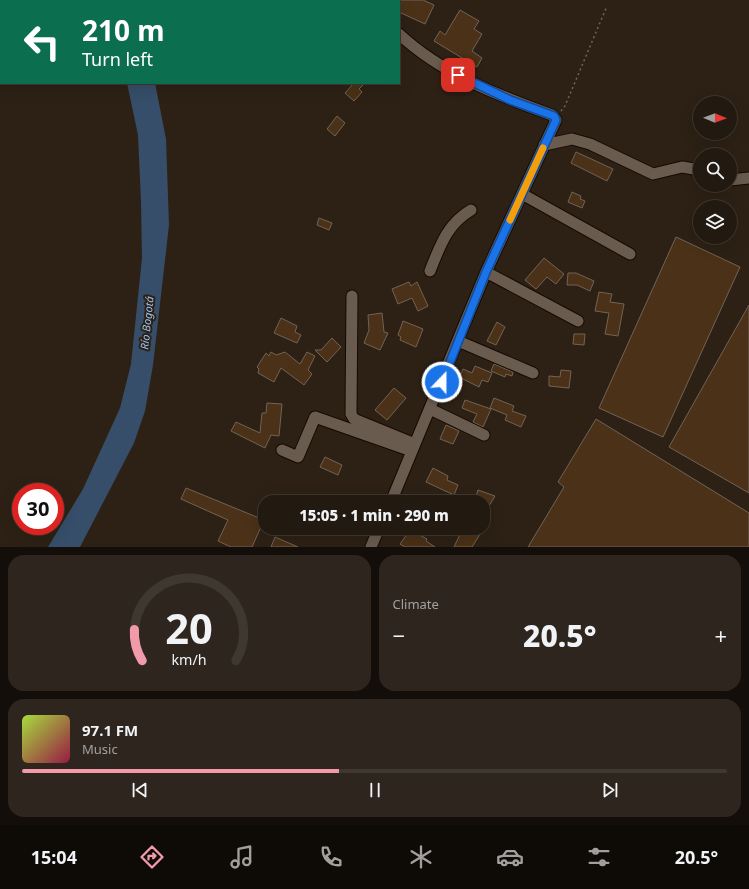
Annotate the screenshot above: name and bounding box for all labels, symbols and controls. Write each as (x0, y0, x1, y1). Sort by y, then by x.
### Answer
text: 210 m (82, 11, 165, 49)
icon: left (16, 16, 68, 68)
text: Turn left (82, 47, 153, 71)
pin (441, 58, 475, 92)
icon: arrive (447, 64, 469, 86)
north arrow (693, 96, 737, 140)
map controls (693, 96, 737, 244)
button: search (693, 148, 737, 192)
button: layers (693, 200, 737, 244)
water label: Río Bogotá (136, 295, 157, 350)
position arrow (421, 361, 463, 403)
speed limit sign: 30 (12, 483, 64, 535)
text: 15:05 · 1 min · 290 m (299, 505, 449, 525)
text: Climate (393, 595, 439, 613)
text: 20 (165, 600, 213, 656)
text: 20.5° (523, 615, 596, 656)
text: − (393, 620, 405, 650)
text: + (714, 620, 727, 650)
text: km/h (172, 650, 207, 669)
text: 97.1 FM (82, 720, 138, 740)
text: Music (82, 740, 118, 758)
icon: previous (129, 779, 151, 801)
icon: pause (364, 779, 386, 801)
icon: next (599, 779, 621, 801)
icon: directions (138, 843, 166, 871)
icon: music (228, 843, 256, 871)
icon: phone (317, 843, 345, 871)
icon: climate (407, 843, 435, 871)
icon: car (496, 843, 524, 871)
icon: filters (585, 843, 613, 871)
text: 15:04 (31, 845, 77, 869)
text: 20.5° (675, 845, 718, 869)

